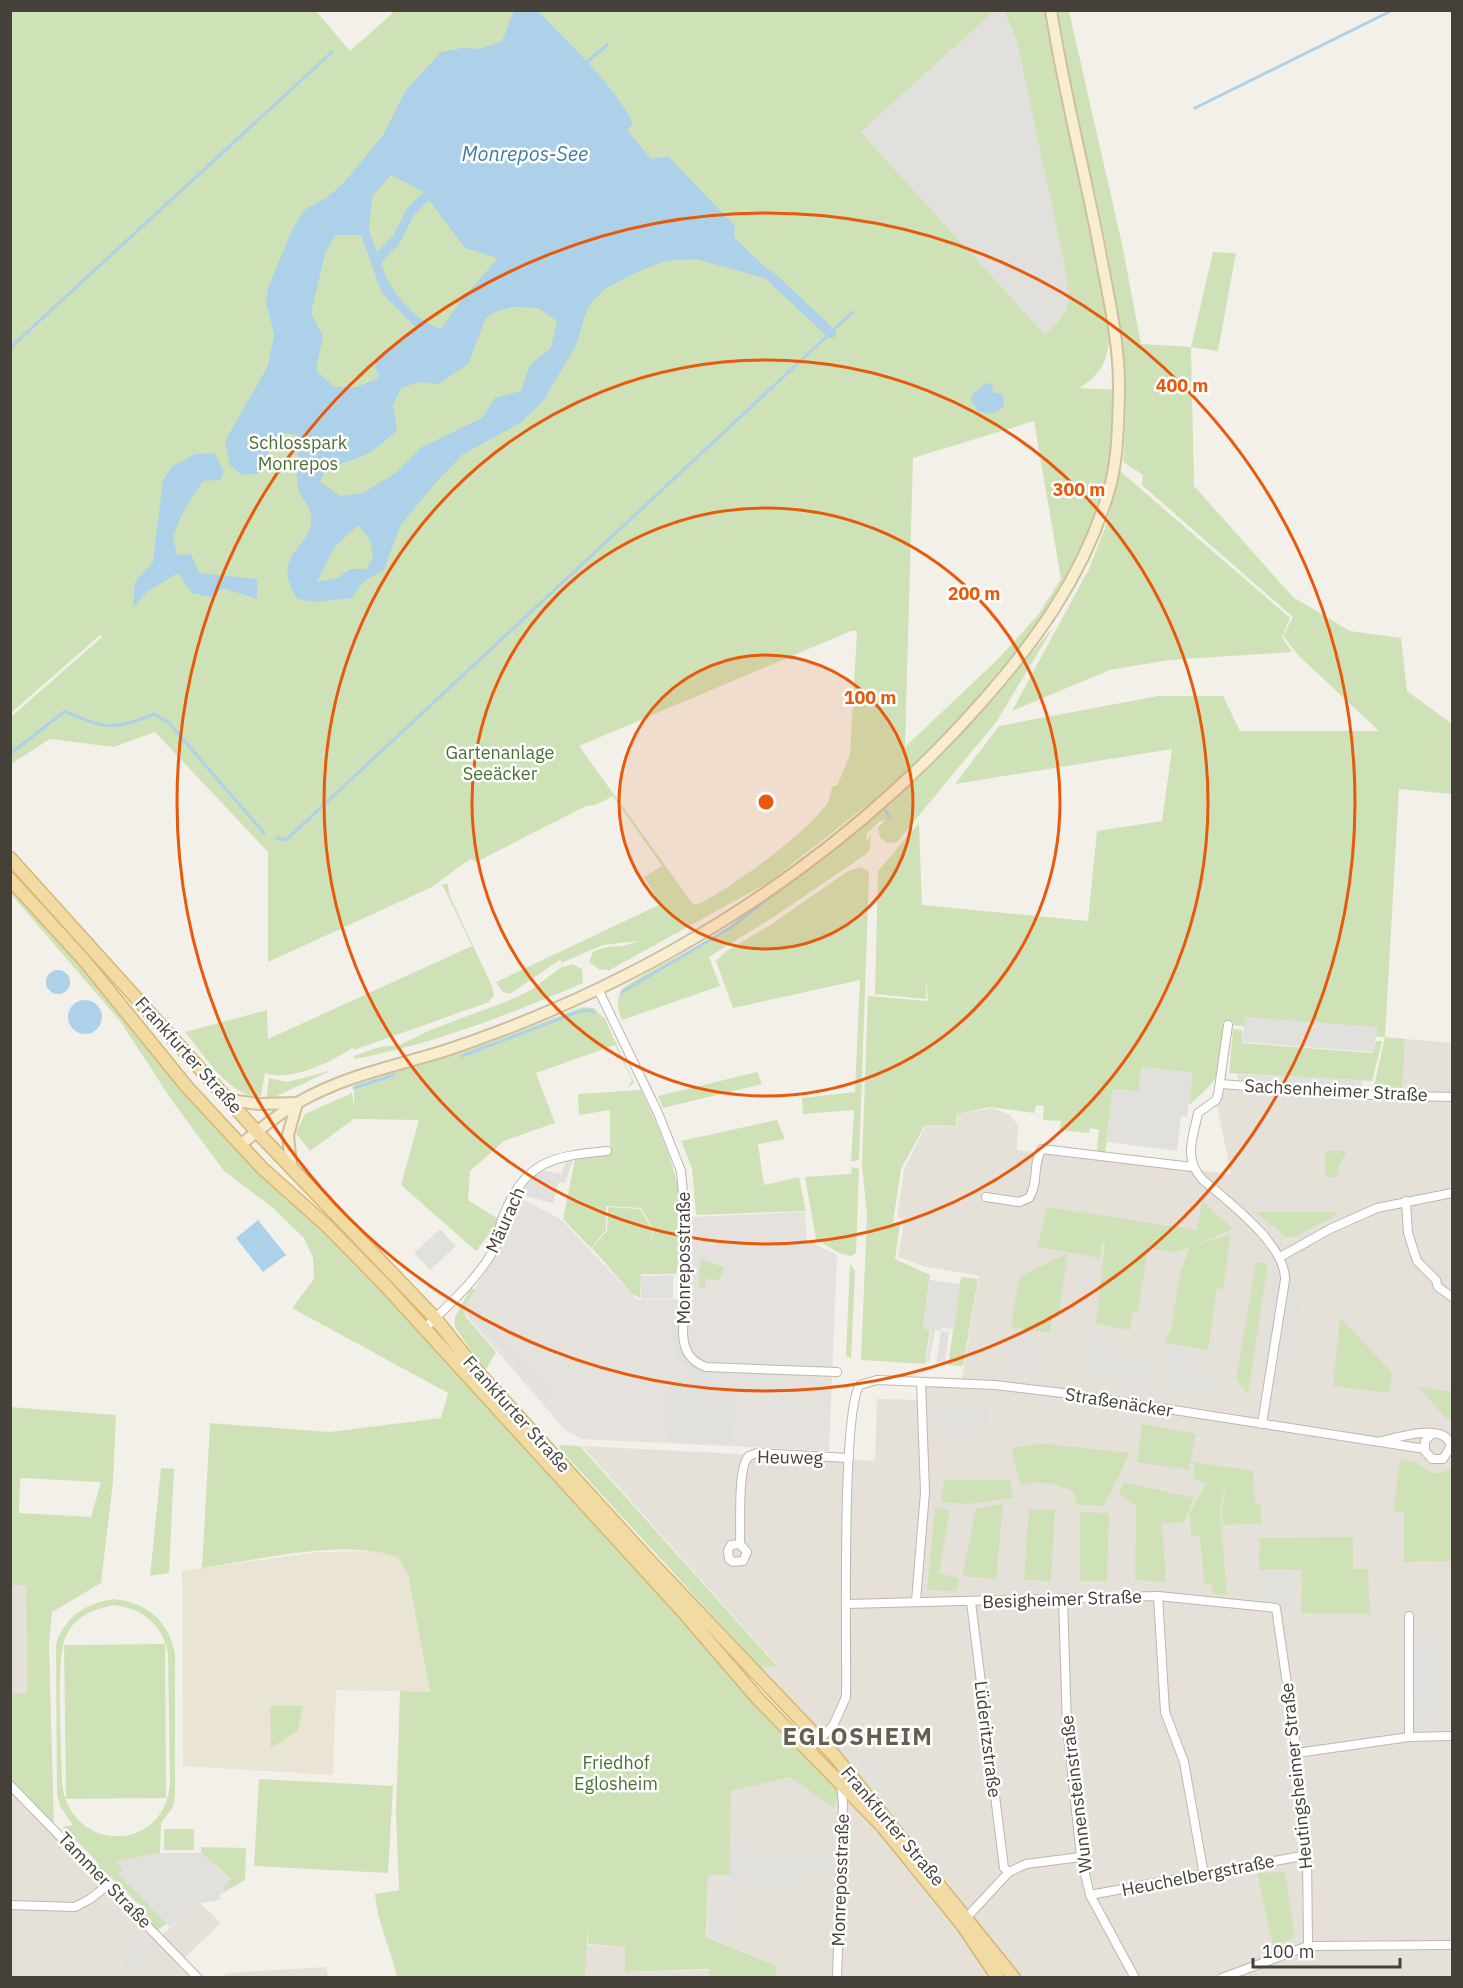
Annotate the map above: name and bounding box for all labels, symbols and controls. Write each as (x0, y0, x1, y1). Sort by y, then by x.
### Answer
water label: Monrepos-See (462, 140, 588, 167)
text: 400 m (1156, 374, 1208, 397)
park label: Schlosspark Monrepos (249, 431, 348, 475)
text: 300 m (1053, 478, 1105, 501)
text: 200 m (948, 582, 1000, 605)
text: 100 m (844, 686, 896, 709)
park label: Gartenanlage Seeäcker (446, 741, 555, 785)
centre of rings (756, 792, 776, 812)
street label: Frankfurter Straße (130, 992, 248, 1118)
street label: Sachsenheimer Straße (1244, 1074, 1428, 1106)
street label: Mäurach (480, 1183, 530, 1257)
street label: Monreposstraße (672, 1191, 695, 1325)
street label: Frankfurter Straße (458, 1351, 576, 1477)
street label: Straßenäcker (1063, 1382, 1175, 1422)
street label: Heuweg (757, 1445, 824, 1469)
street label: Besigheimer Straße (982, 1585, 1142, 1613)
street label: Lüderitzstraße (969, 1679, 1007, 1799)
street label: Heutingsheimer Straße (1275, 1681, 1317, 1870)
street label: Wunnensteinstraße (1055, 1714, 1097, 1874)
district label: EGLOSHEIM (782, 1720, 934, 1752)
park label: Friedhof Eglosheim (574, 1751, 658, 1795)
street label: Frankfurter Straße (836, 1761, 950, 1891)
street label: Monreposstraße (826, 1813, 854, 1947)
street label: Tammer Straße (53, 1827, 157, 1933)
street label: Heuchelbergstraße (1120, 1849, 1277, 1901)
scale bar (1253, 1931, 1400, 1969)
text: 100 m (1262, 1940, 1314, 1963)

